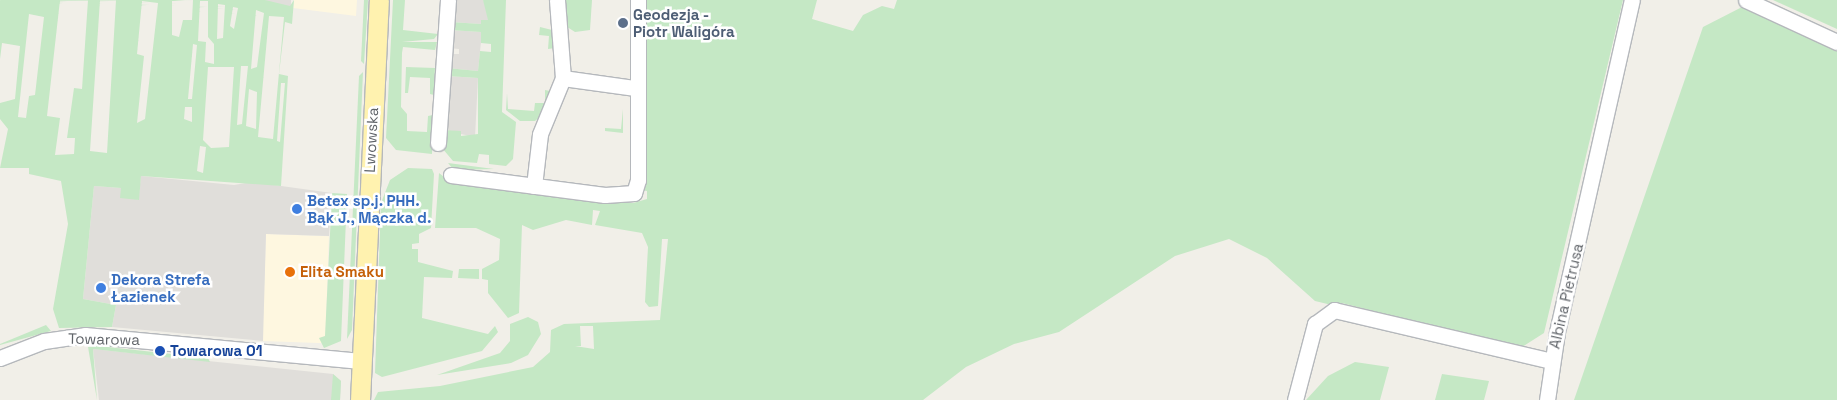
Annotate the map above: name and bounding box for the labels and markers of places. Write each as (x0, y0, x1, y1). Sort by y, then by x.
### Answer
place label: Geodezja - Piotr Waligóra (633, 5, 735, 40)
marker: Geodezja - Piotr Waligóra (617, 17, 629, 29)
place label: Betex sp.j. PHH. Bąk J., Mączka d. (307, 191, 432, 226)
marker: Betex sp.j. PHH. Bąk J., Mączka d. (291, 203, 303, 215)
place label: Elita Smaku (300, 263, 384, 281)
marker: Elita Smaku (284, 266, 296, 278)
place label: Dekora Strefa Łazienek (111, 270, 210, 305)
marker: Dekora Strefa Łazienek (95, 282, 107, 294)
place label: Towarowa 01 (170, 342, 263, 360)
marker: Towarowa 01 (154, 345, 166, 357)

